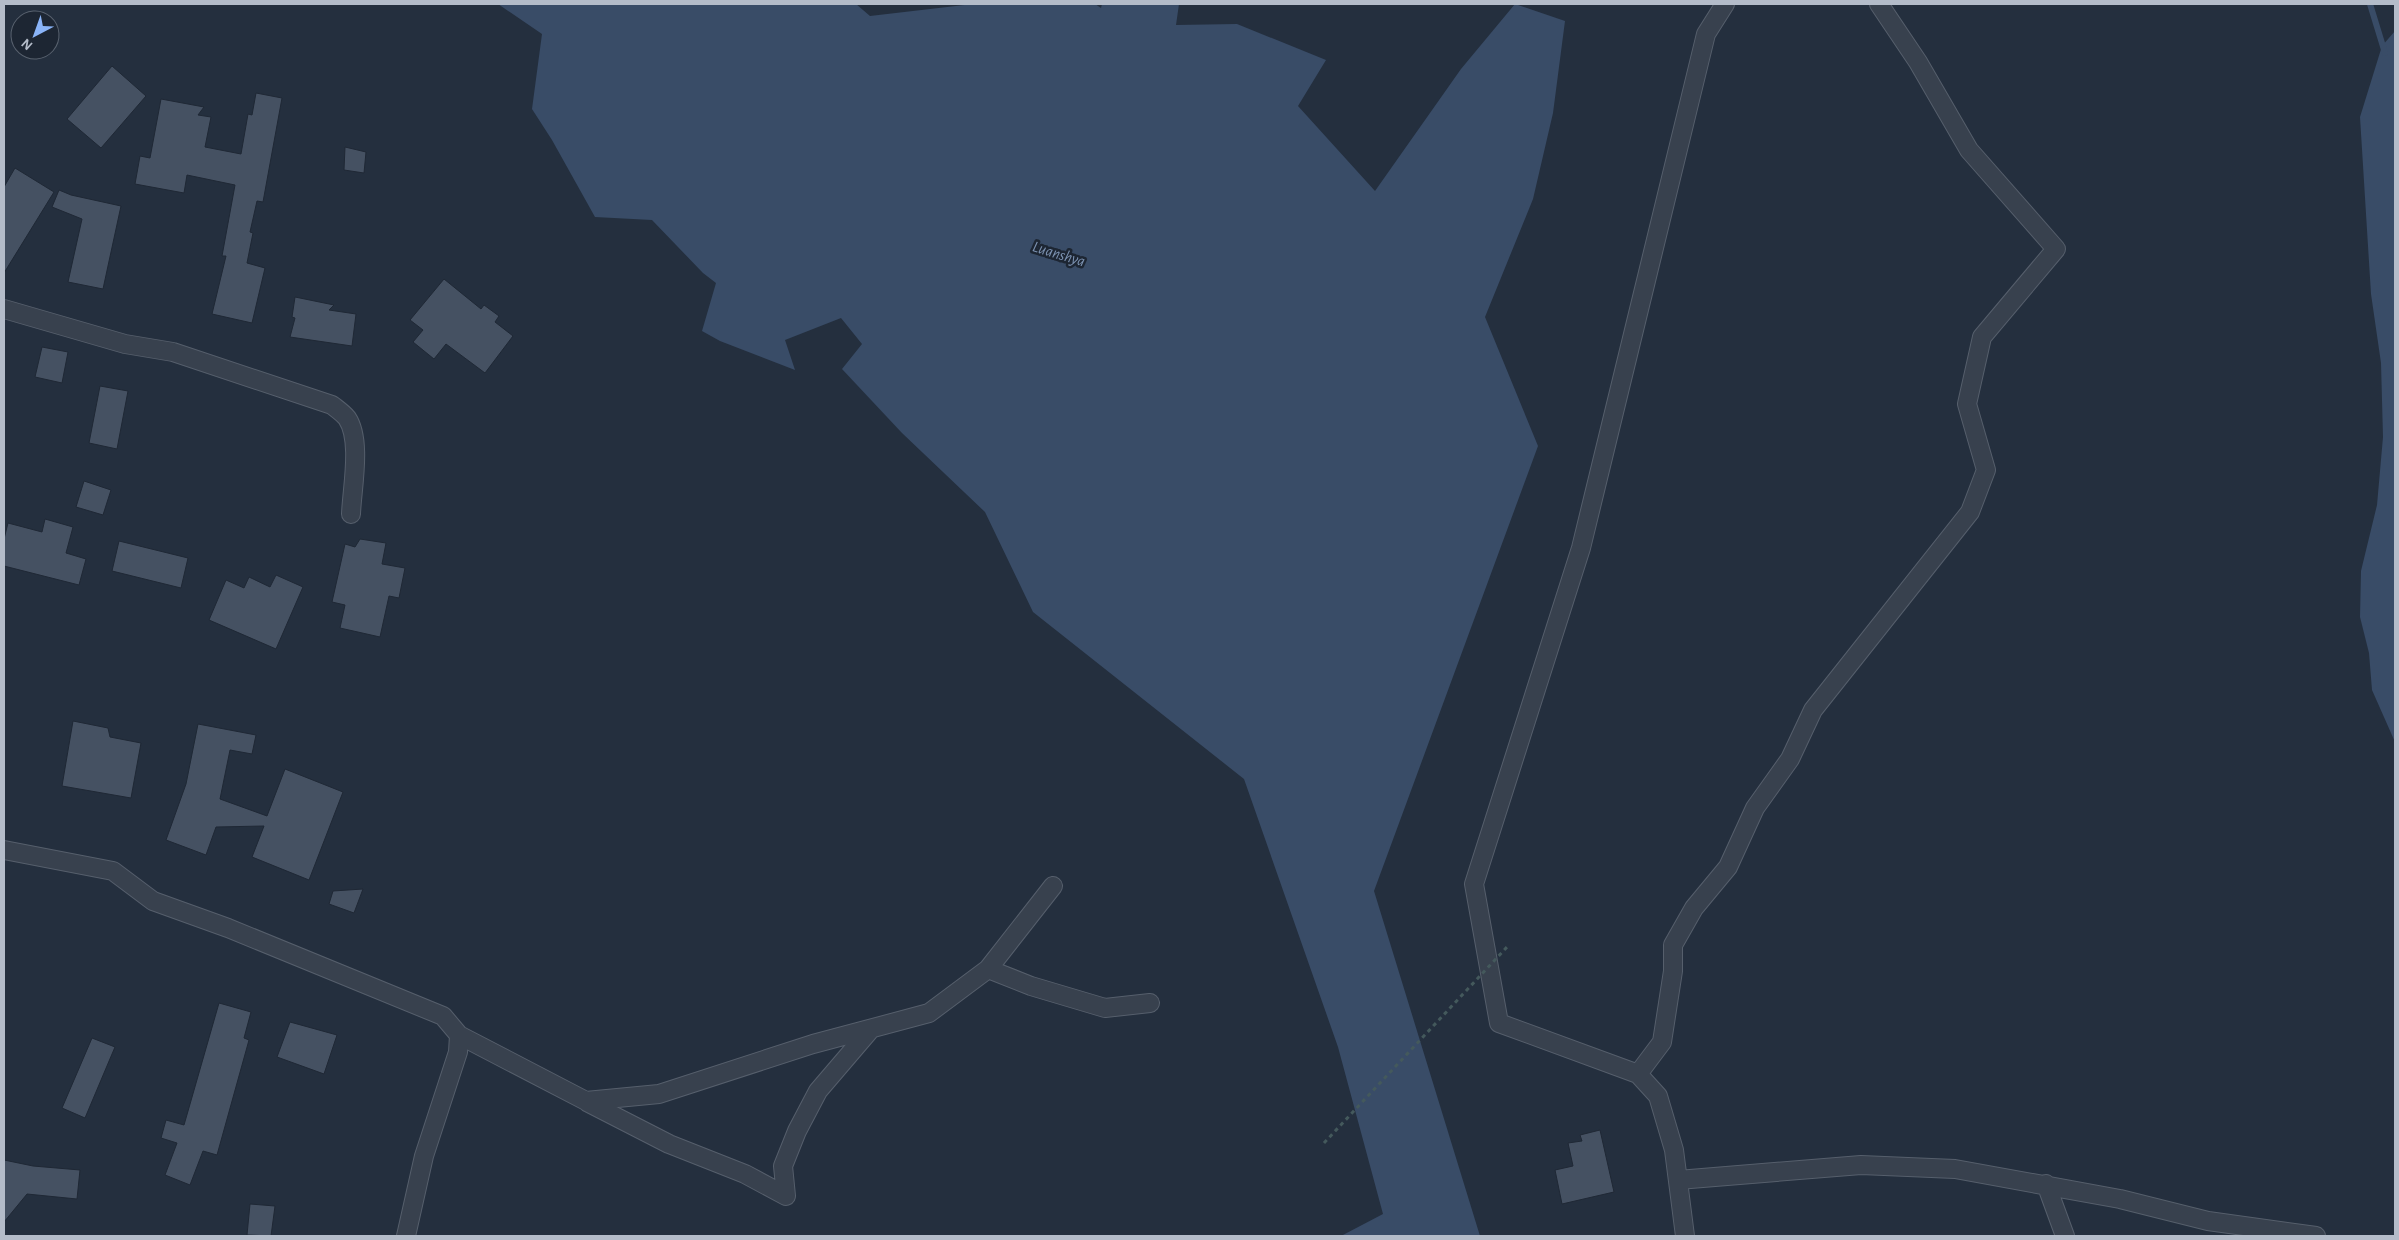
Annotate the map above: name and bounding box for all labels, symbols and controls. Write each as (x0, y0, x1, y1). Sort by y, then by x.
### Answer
north arrow (10, 10, 60, 60)
text: N (19, 36, 35, 53)
water label: Luanshya (1031, 238, 1087, 270)

